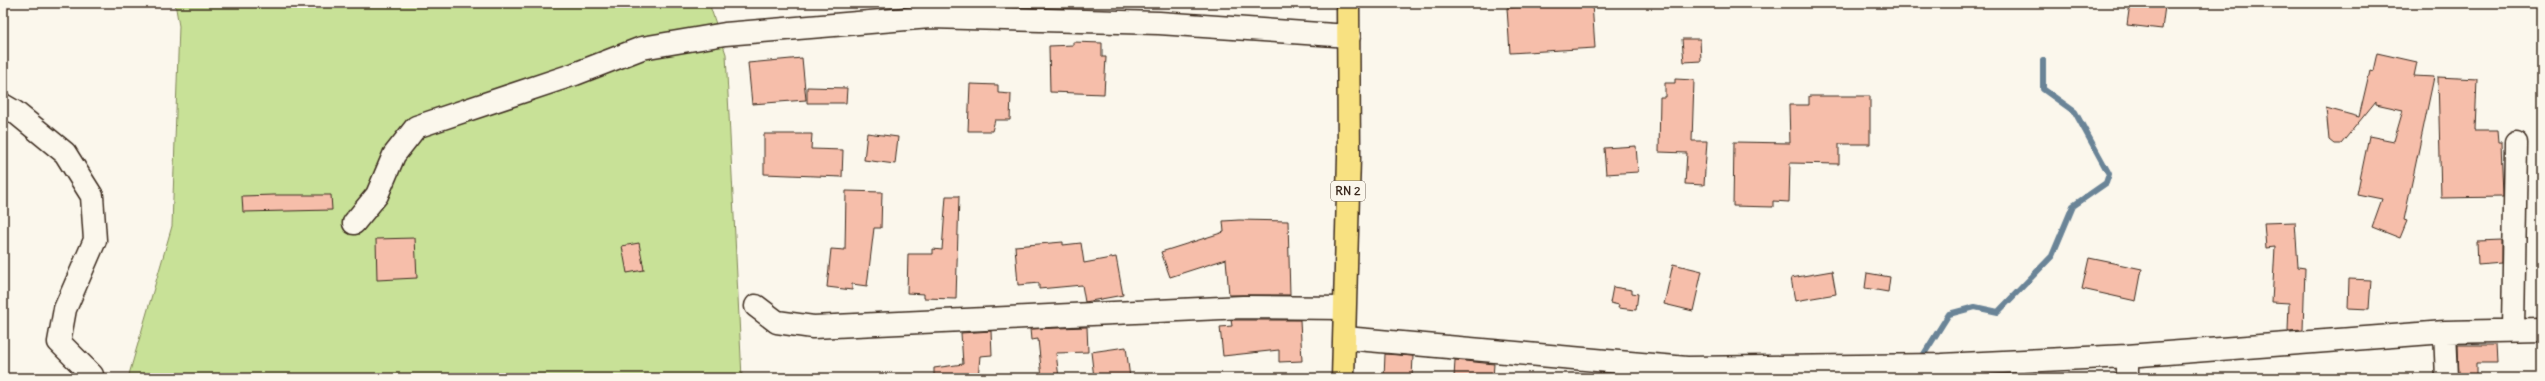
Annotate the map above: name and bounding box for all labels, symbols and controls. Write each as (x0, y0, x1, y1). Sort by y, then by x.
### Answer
road number: RN 2 (1331, 181, 1365, 201)

